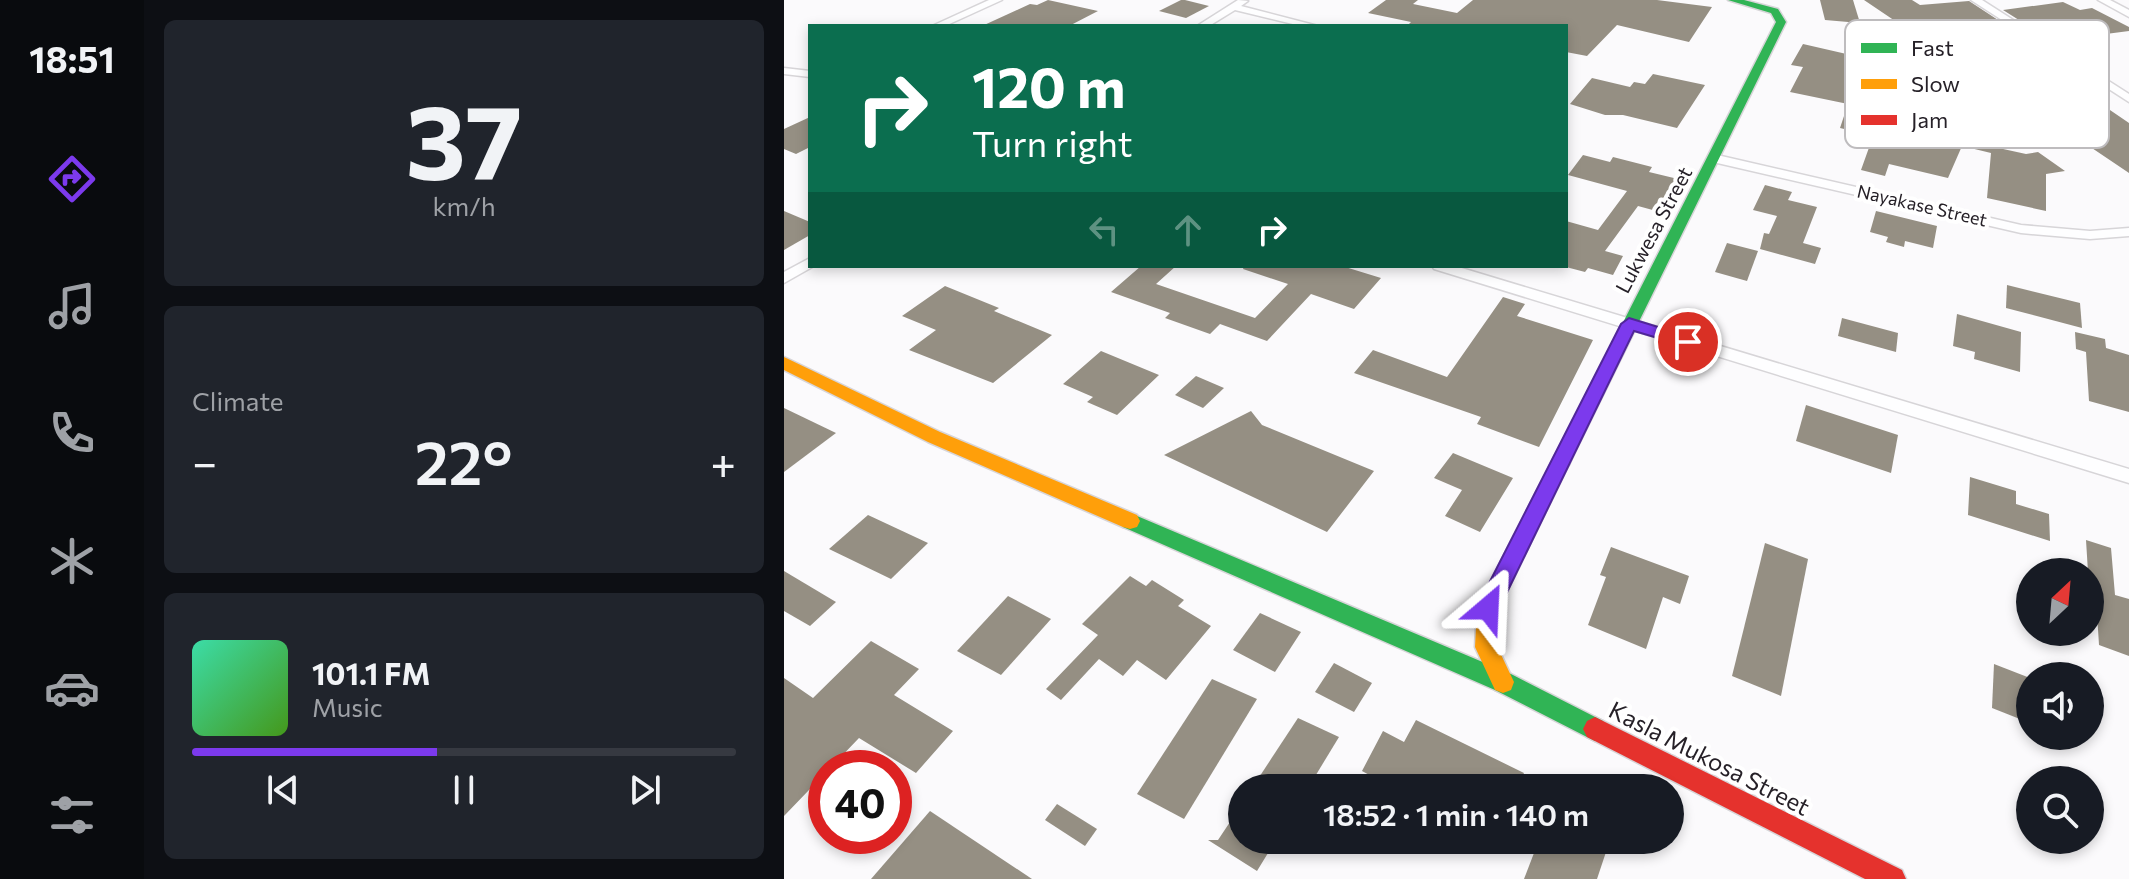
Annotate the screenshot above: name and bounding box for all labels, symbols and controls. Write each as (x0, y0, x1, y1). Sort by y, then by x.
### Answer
legend (1845, 20, 2109, 148)
text: Fast (1911, 34, 1954, 61)
text: 18:51 (29, 36, 115, 80)
text: 120 m (972, 51, 1126, 120)
icon: right (840, 56, 944, 160)
text: Slow (1911, 70, 1960, 97)
text: 37 (406, 74, 522, 201)
text: Jam (1911, 106, 1948, 133)
text: Turn right (972, 120, 1133, 164)
icon: directions (44, 151, 100, 207)
street label: Lukwesa Street (1610, 162, 1696, 297)
street label: Nayakase Street (1855, 179, 1989, 231)
text: km/h (432, 190, 496, 221)
icon: left (1082, 208, 1126, 252)
icon: ahead (1166, 208, 1210, 252)
icon: right (1250, 208, 1294, 252)
icon: music (44, 278, 100, 334)
pin (1654, 308, 1722, 376)
icon: arrive (1666, 320, 1710, 364)
text: Climate (192, 385, 284, 416)
icon: phone (44, 405, 100, 461)
text: 22° (415, 424, 512, 497)
text: − (192, 434, 217, 488)
text: + (710, 434, 736, 488)
icon: climate (44, 533, 100, 589)
north arrow (2016, 558, 2104, 646)
map controls (2016, 558, 2104, 854)
position arrow (1446, 566, 1530, 650)
text: 101.1 FM (312, 654, 430, 691)
icon: car (44, 660, 100, 716)
button: sound (2016, 662, 2104, 750)
text: Music (312, 691, 383, 722)
street label: Kasla Mukosa Street (1604, 694, 1815, 821)
speed limit sign: 40 (808, 750, 912, 854)
button: search (2016, 766, 2104, 854)
icon: previous (261, 768, 305, 812)
icon: pause (442, 768, 486, 812)
icon: next (623, 768, 667, 812)
icon: filters (44, 787, 100, 843)
text: 18:52 · 1 min · 140 m (1323, 795, 1589, 832)

